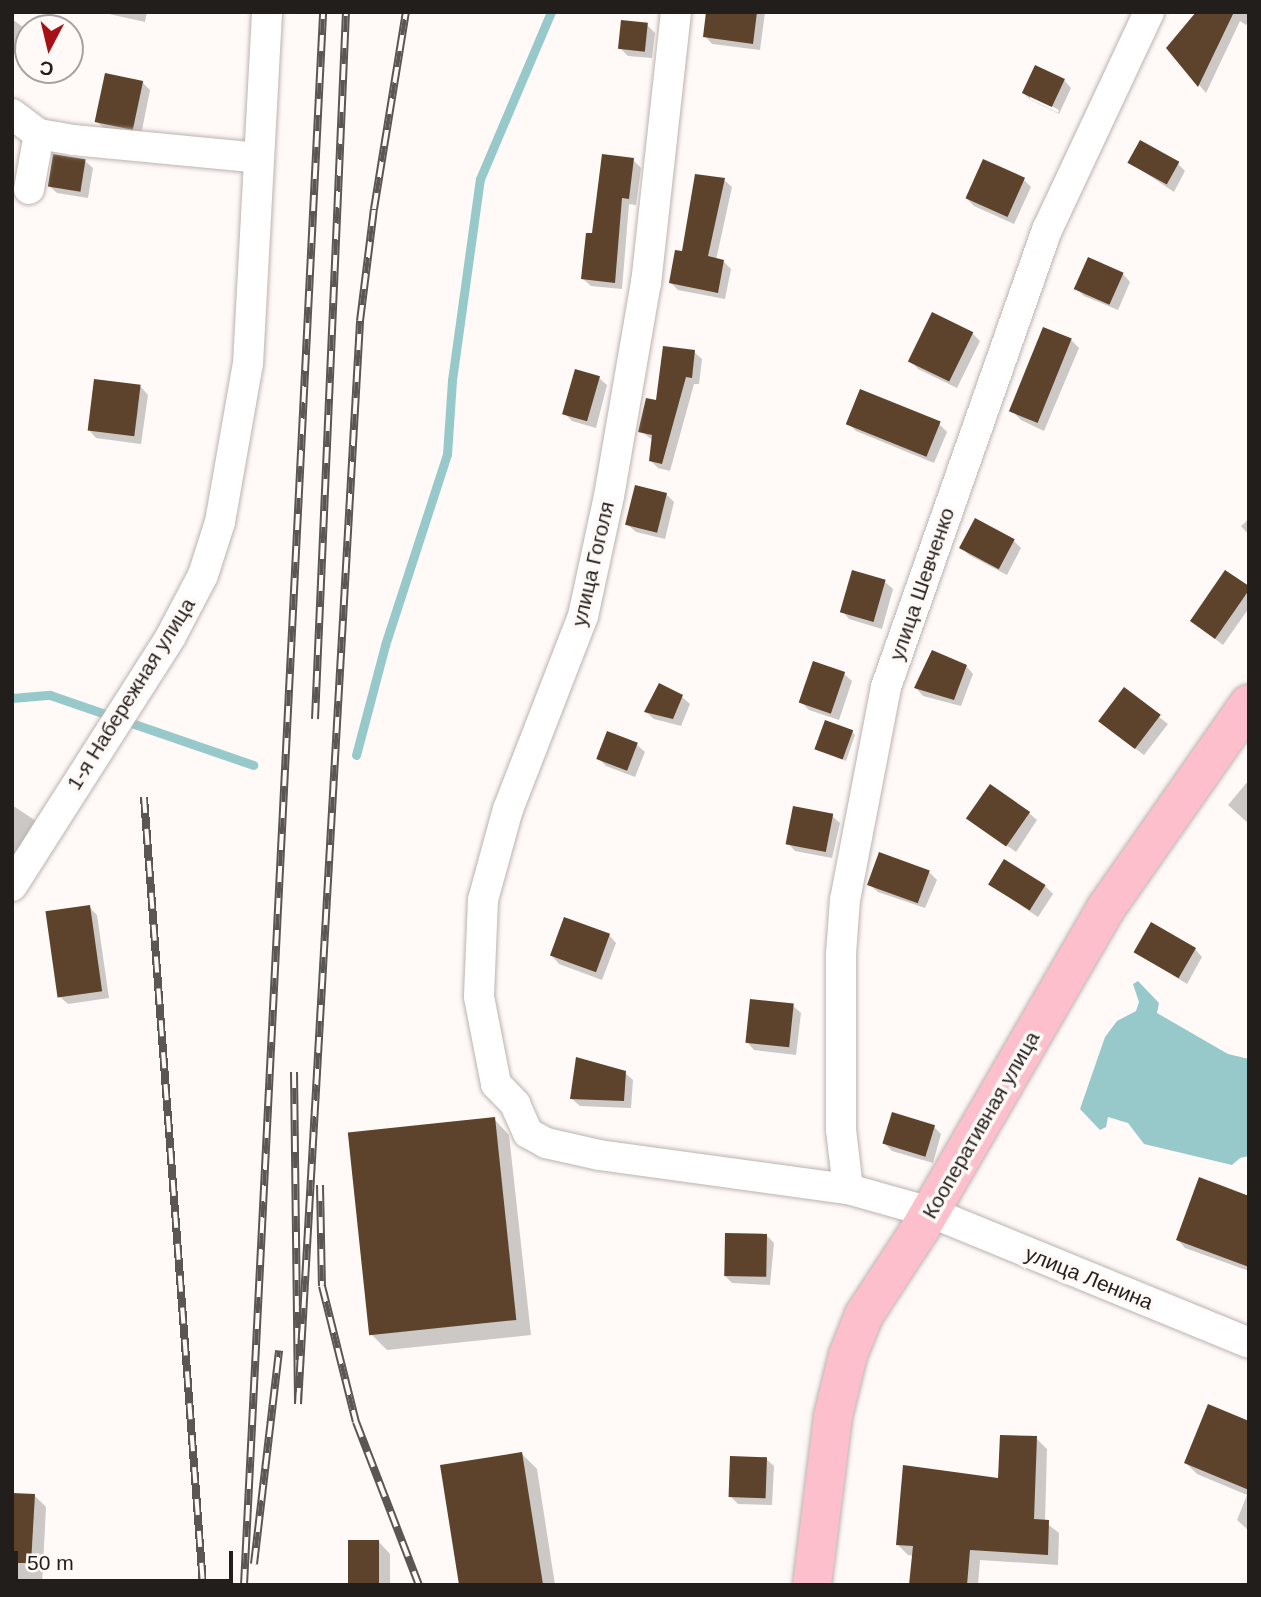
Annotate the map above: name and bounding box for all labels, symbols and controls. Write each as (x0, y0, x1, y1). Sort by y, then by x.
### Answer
north arrow (14, 14, 84, 84)
text: С (39, 57, 55, 80)
street label: улица Гоголя (566, 499, 620, 629)
street label: улица Шевченко (884, 504, 960, 664)
street label: 1-я Набережная улица (62, 593, 200, 795)
street label: Кооперативная улица (917, 1027, 1045, 1223)
street label: улица Ленина (1021, 1241, 1157, 1315)
scale bar (18, 1538, 236, 1582)
text: 50 m (27, 1551, 74, 1574)

